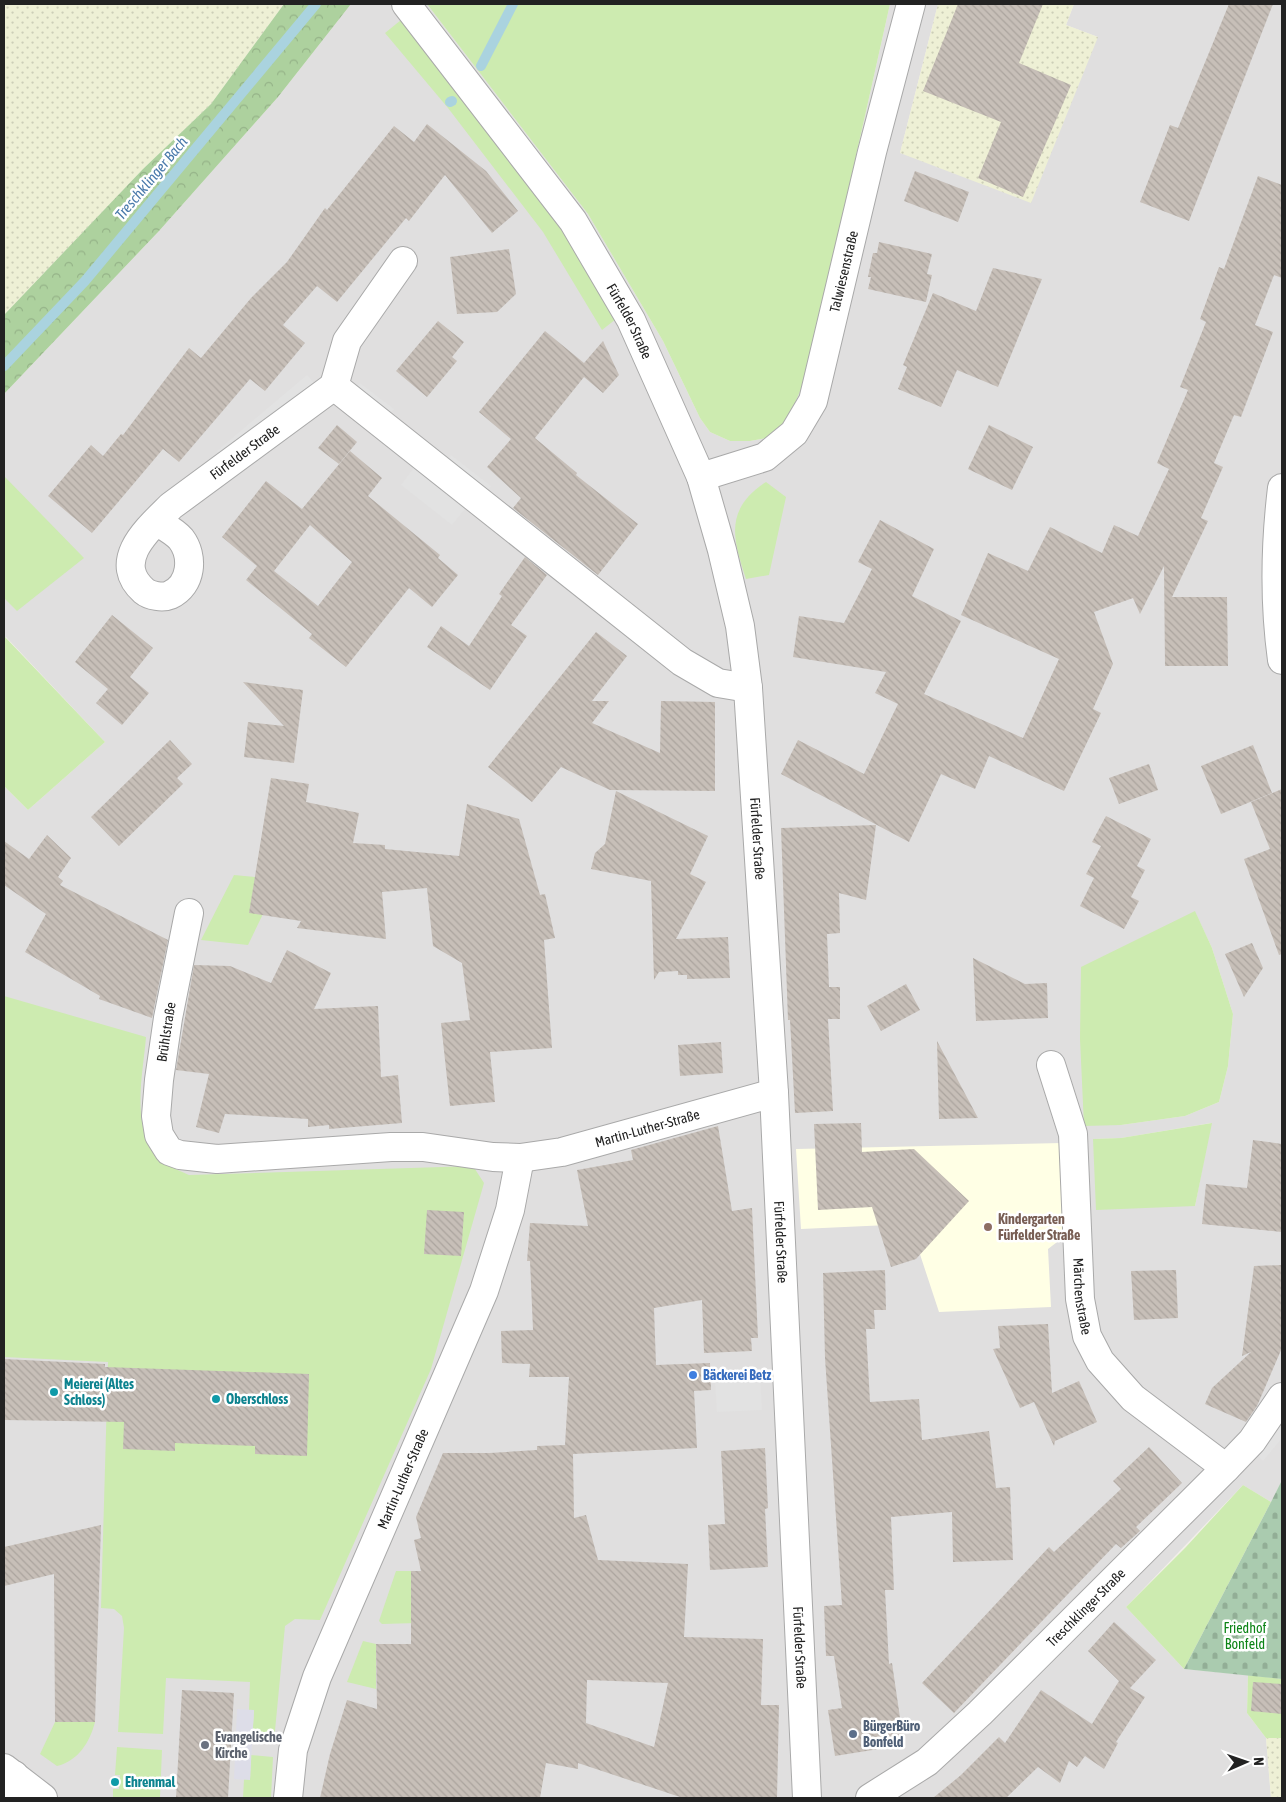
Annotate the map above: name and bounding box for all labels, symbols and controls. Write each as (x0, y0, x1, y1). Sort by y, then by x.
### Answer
water label: Treschklinger Bach (111, 133, 191, 223)
street label: Talwiesenstraße (826, 229, 861, 314)
street label: Fürfelder Straße (603, 281, 655, 361)
street label: Fürfelder Straße (207, 421, 283, 483)
street label: Fürfelder Straße (747, 797, 768, 880)
street label: Brühlstraße (153, 1001, 179, 1063)
street label: Martin-Luther-Straße (593, 1106, 701, 1150)
street label: Fürfelder Straße (771, 1200, 791, 1284)
place label: Kindergarten Fürfelder Straße (998, 1211, 1080, 1243)
marker: Kindergarten Fürfelder Straße (982, 1221, 994, 1233)
street label: Märchenstraße (1070, 1257, 1095, 1336)
place label: Bäckerei Betz (703, 1367, 771, 1383)
marker: Bäckerei Betz (687, 1369, 699, 1381)
place label: Meierei (Altes Schloss) (64, 1376, 134, 1408)
marker: Meierei (Altes Schloss) (48, 1386, 60, 1398)
place label: Oberschloss (226, 1391, 288, 1407)
marker: Oberschloss (210, 1393, 222, 1405)
street label: Martin-Luther-Straße (374, 1426, 431, 1531)
street label: Treschklinger Straße (1043, 1565, 1128, 1650)
street label: Fürfelder Straße (790, 1606, 810, 1689)
park label: Friedhof Bonfeld (1224, 1620, 1267, 1652)
place label: BürgerBüro Bonfeld (863, 1718, 921, 1750)
marker: BürgerBüro Bonfeld (847, 1728, 859, 1740)
place label: Evangelische Kirche (215, 1729, 282, 1761)
north arrow (1221, 1737, 1271, 1787)
marker: Evangelische Kirche (199, 1739, 211, 1751)
text: N (1251, 1757, 1267, 1766)
place label: Ehrenmal (125, 1774, 176, 1790)
marker: Ehrenmal (109, 1776, 121, 1788)

